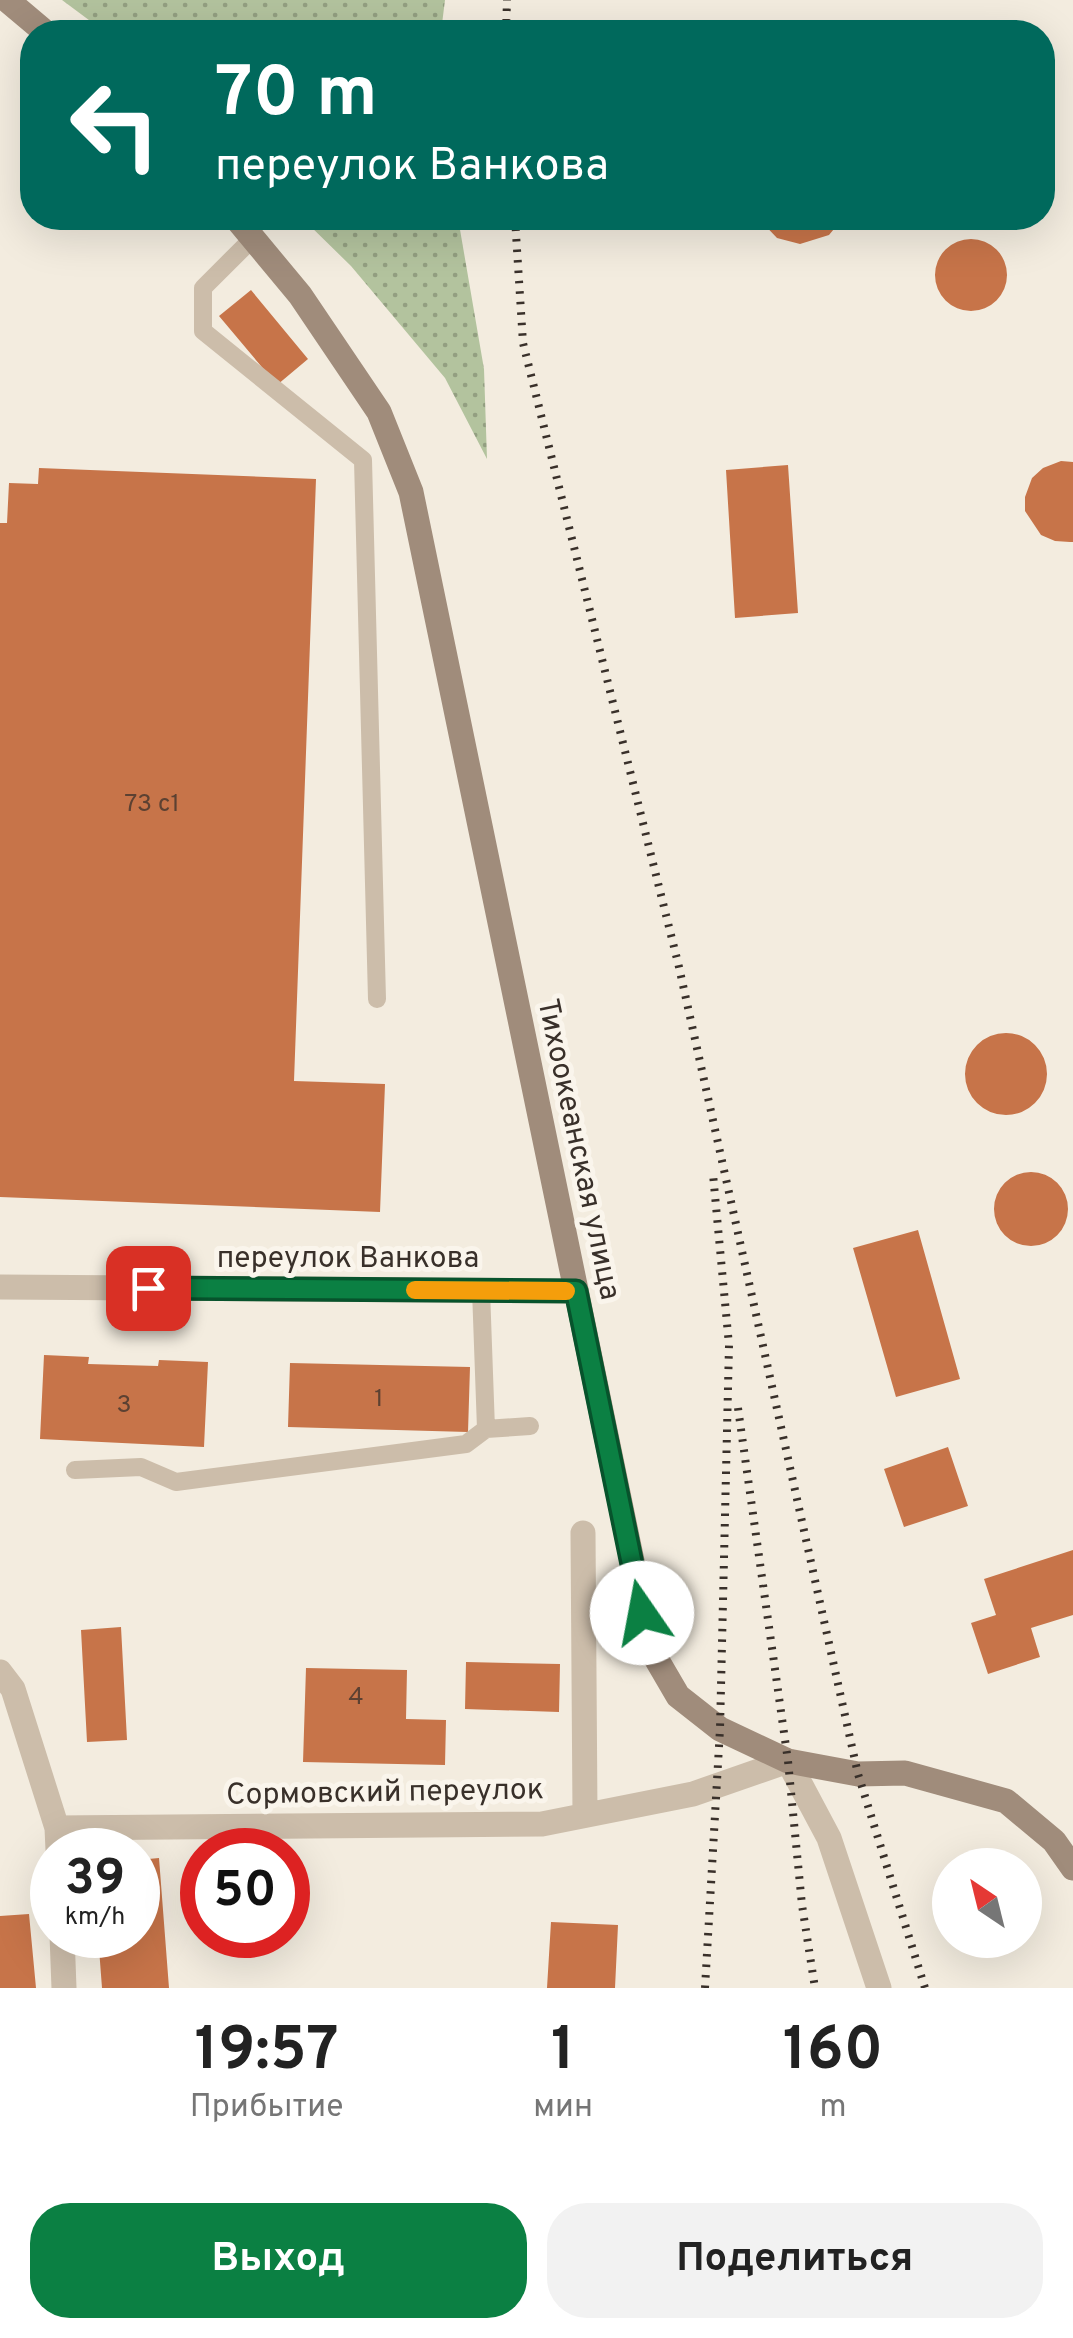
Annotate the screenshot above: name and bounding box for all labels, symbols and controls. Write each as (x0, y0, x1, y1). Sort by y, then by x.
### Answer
text: 70 m (215, 52, 378, 141)
icon: left (50, 60, 180, 190)
text: переулок Ванкова (215, 139, 609, 196)
house number: 73 с1 (124, 789, 180, 821)
street label: Тихоокеанская улица (528, 995, 628, 1304)
street label: переулок Ванкова (217, 1241, 479, 1278)
pin (106, 1246, 191, 1331)
icon: arrive (121, 1261, 176, 1316)
house number: 1 (374, 1384, 384, 1416)
house number: 3 (116, 1390, 132, 1422)
position arrow (590, 1561, 694, 1665)
house number: 4 (348, 1682, 364, 1714)
street label: Сормовский переулок (226, 1772, 544, 1815)
speed limit sign: 50 (180, 1828, 310, 1958)
north arrow (932, 1848, 1042, 1958)
map controls (932, 1848, 1042, 1958)
text: 39 (65, 1849, 125, 1912)
text: km/h (65, 1902, 125, 1934)
text: 19:57 (194, 2015, 339, 2091)
text: 1 (551, 2015, 575, 2091)
text: 160 (783, 2015, 883, 2091)
text: Прибытие (190, 2088, 343, 2128)
text: мин (533, 2088, 593, 2128)
text: m (819, 2088, 847, 2128)
button: Выход (30, 2203, 527, 2318)
button: Поделиться (547, 2203, 1043, 2318)

